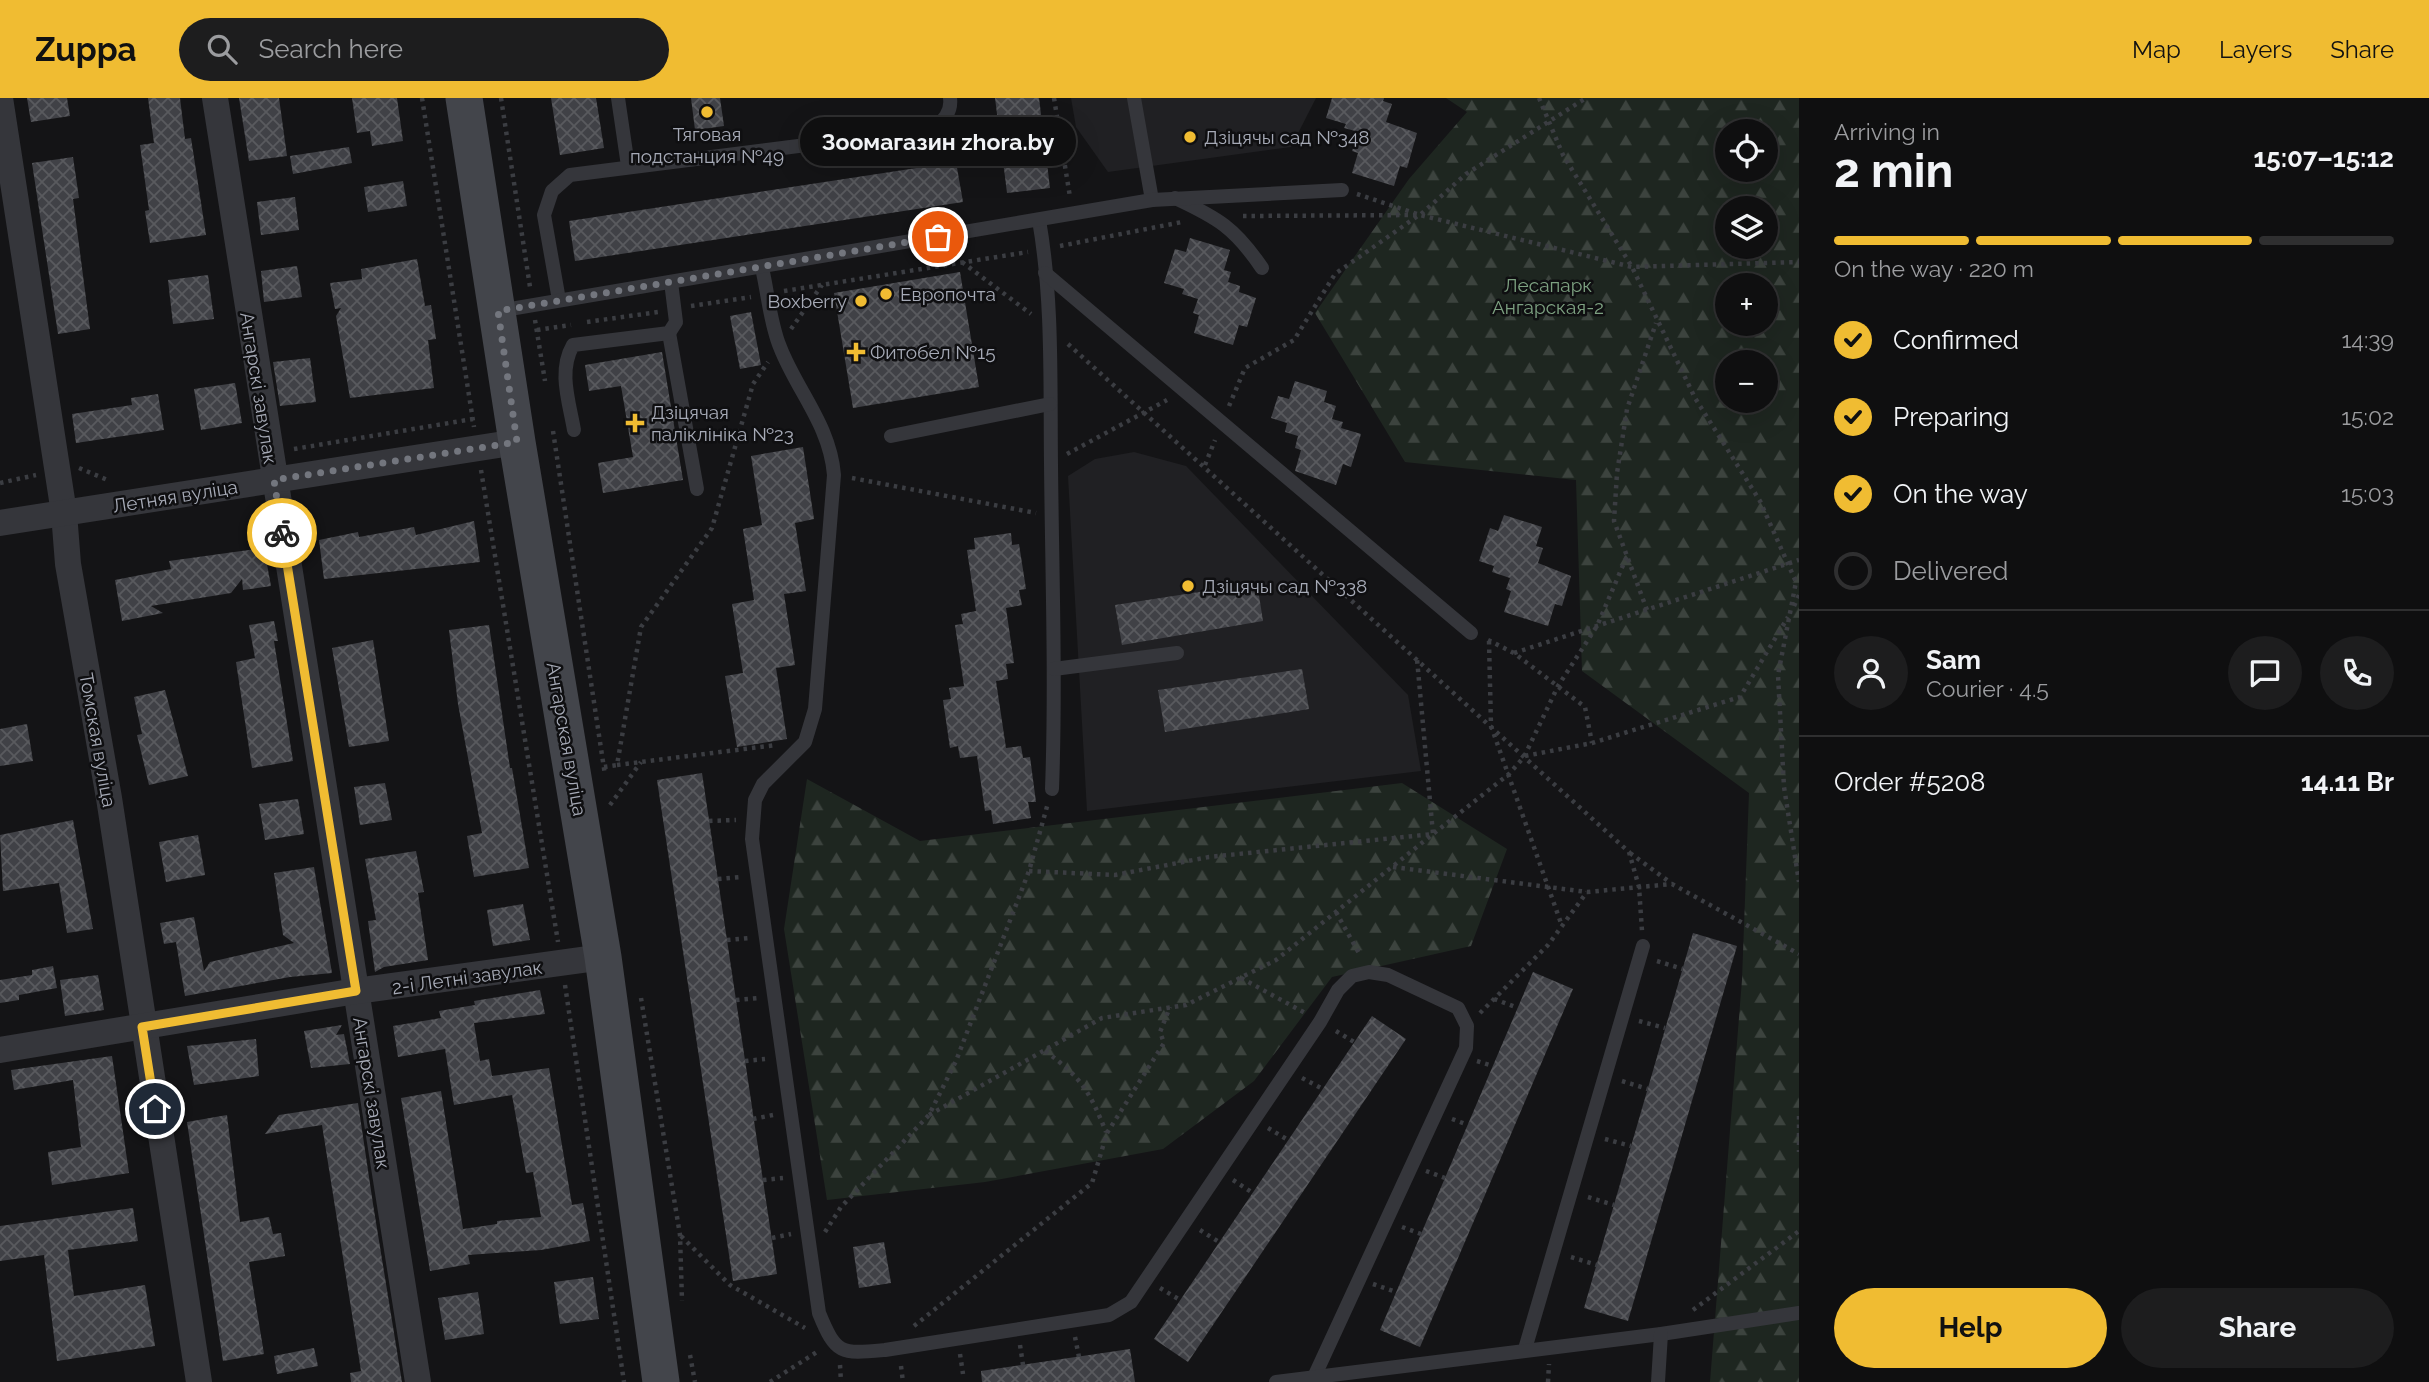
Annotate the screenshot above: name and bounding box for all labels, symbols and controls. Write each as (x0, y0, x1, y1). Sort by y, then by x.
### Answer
search box (179, 18, 669, 81)
text: Zuppa (35, 30, 137, 69)
icon: search (203, 30, 241, 68)
text: Search here (259, 34, 403, 64)
text: Map (2132, 35, 2181, 64)
text: Layers (2219, 35, 2292, 64)
text: Share (2330, 35, 2394, 64)
marker: Тяговая подстанция №49 (699, 104, 715, 120)
callout: Зоомагазин zhora.by (800, 118, 1076, 167)
text: Arriving in (1834, 118, 1940, 145)
map controls (1715, 119, 1778, 413)
button: locate (1715, 119, 1778, 182)
place label: Тяговая подстанция №49 (630, 123, 784, 167)
place label: Дзіцячы сад №348 (1204, 126, 1370, 148)
text: Зоомагазин zhora.by (822, 128, 1054, 155)
marker: Дзіцячы сад №348 (1182, 129, 1198, 145)
text: 15:07–15:12 (2253, 143, 2394, 173)
text: 2 min (1834, 144, 1953, 198)
button: layers (1715, 196, 1778, 259)
pin (908, 207, 968, 267)
icon: bag (919, 218, 957, 256)
text: On the way · 220 m (1834, 255, 2034, 282)
button: + (1715, 273, 1778, 336)
park label: Лесапарк Ангарская-2 (1492, 274, 1604, 318)
place label: Европочта (900, 283, 996, 305)
marker: Европочта (878, 286, 894, 302)
place label: Boxberry (767, 290, 847, 312)
marker: Boxberry (853, 293, 869, 309)
street label: Ангарскі завулак (236, 310, 282, 466)
icon: check (1834, 321, 1872, 359)
text: Confirmed (1893, 325, 2019, 355)
text: 14:39 (2342, 326, 2394, 353)
place label: Фитобел №15 (870, 341, 996, 363)
marker: Фитобел №15 (848, 344, 864, 360)
button: − (1715, 350, 1778, 413)
icon: check (1834, 398, 1872, 436)
place label: Дзіцячая паліклініка №23 (651, 401, 794, 445)
text: Preparing (1893, 402, 2009, 432)
text: 15:02 (2341, 403, 2394, 430)
marker: Дзіцячая паліклініка №23 (625, 413, 645, 433)
street label: Летняя вуліца (111, 475, 239, 517)
icon: check (1834, 475, 1872, 513)
text: On the way (1893, 479, 2028, 509)
text: 15:03 (2341, 480, 2394, 507)
courier (247, 498, 317, 568)
icon: bike (263, 514, 301, 552)
text: Delivered (1893, 556, 2008, 586)
place label: Дзіцячы сад №338 (1202, 575, 1367, 597)
marker: Дзіцячы сад №338 (1180, 578, 1196, 594)
button: person (1834, 636, 1908, 710)
button: chat (2228, 636, 2302, 710)
button: phone (2320, 636, 2394, 710)
text: Sam (1926, 645, 1981, 675)
street label: Ангарская вуліца (543, 660, 591, 818)
street label: Томская вуліца (75, 671, 121, 809)
text: Courier · 4.5 (1926, 675, 2049, 702)
text: Order #5208 (1834, 767, 1986, 797)
text: 14.11 Br (2301, 767, 2394, 797)
street label: 2-і Летні завулак (390, 956, 544, 998)
street label: Ангарскі завулак (349, 1015, 395, 1171)
pin (125, 1079, 185, 1139)
icon: home (136, 1090, 174, 1128)
button: Help (1834, 1288, 2107, 1368)
button: Share (2121, 1288, 2394, 1368)

